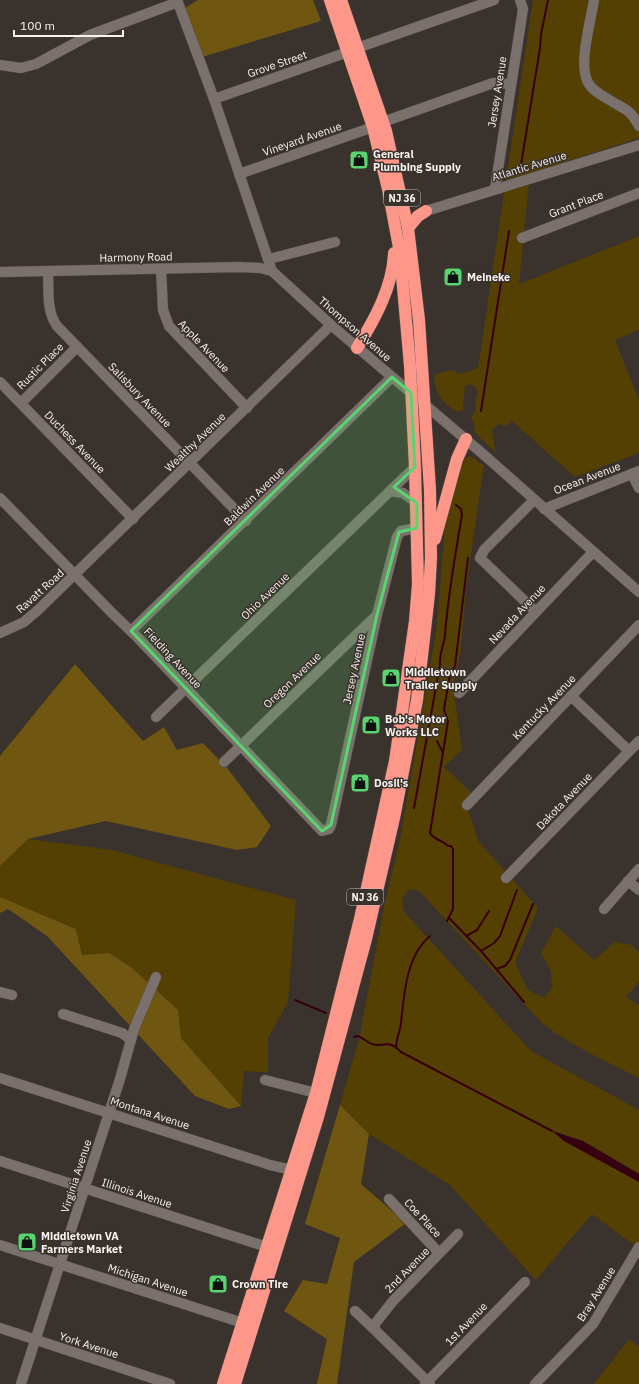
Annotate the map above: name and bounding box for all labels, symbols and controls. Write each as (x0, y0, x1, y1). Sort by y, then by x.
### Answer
scale bar (14, 12, 123, 38)
text: 100 m (20, 18, 55, 33)
street label: Grove Street (245, 47, 309, 81)
street label: Jersey Avenue (484, 55, 510, 129)
street label: Vineyard Avenue (261, 119, 343, 159)
place label: General Plumbing Supply (373, 147, 461, 174)
street label: Atlantic Avenue (490, 148, 568, 184)
shop icon: General Plumbing Supply (348, 149, 370, 171)
street label: Grant Place (547, 187, 605, 221)
road number: NJ 36 (384, 190, 420, 206)
street label: Harmony Road (99, 249, 173, 265)
shop icon: Meineke (442, 266, 464, 288)
place label: Meineke (467, 270, 510, 284)
street label: Thompson Avenue (316, 294, 394, 364)
street label: Apple Avenue (175, 317, 233, 375)
street label: Rustic Place (14, 340, 66, 392)
street label: Salisbury Avenue (105, 360, 175, 430)
street label: Duchess Avenue (42, 408, 108, 476)
street label: Wealthy Avenue (162, 409, 228, 475)
street label: Ocean Avenue (551, 459, 623, 497)
street label: Baldwin Avenue (221, 463, 287, 529)
street label: Ravatt Road (13, 566, 67, 616)
street label: Ohio Avenue (238, 569, 292, 623)
street label: Nevada Avenue (486, 581, 548, 647)
street label: Fielding Avenue (141, 625, 205, 691)
street label: Jersey Avenue (340, 632, 368, 706)
street label: Oregon Avenue (260, 649, 324, 711)
place label: Middletown Trailer Supply (405, 665, 477, 692)
shop icon: Middletown Trailer Supply (380, 667, 402, 689)
street label: Kentucky Avenue (509, 671, 579, 743)
place label: Bob's Motor Works LLC (385, 712, 447, 739)
shop icon: Bob's Motor Works LLC (360, 714, 382, 736)
street label: Dakota Avenue (533, 769, 595, 833)
shop icon: Dosil's (349, 772, 371, 794)
place label: Dosil's (374, 776, 409, 790)
road number: NJ 36 (347, 889, 383, 905)
street label: Montana Avenue (109, 1094, 191, 1132)
street label: Virginia Avenue (58, 1138, 94, 1214)
street label: Illinois Avenue (100, 1175, 174, 1211)
street label: Coe Place (401, 1195, 445, 1241)
place label: Middletown VA Farmers Market (41, 1229, 122, 1256)
shop icon: Middletown VA Farmers Market (16, 1231, 38, 1253)
street label: 2nd Avenue (382, 1244, 432, 1296)
street label: Michigan Avenue (106, 1260, 190, 1300)
street label: Bray Avenue (574, 1264, 618, 1324)
shop icon: Crown Tire (207, 1273, 229, 1295)
place label: Crown Tire (232, 1277, 288, 1291)
street label: 1st Avenue (442, 1299, 490, 1349)
street label: York Avenue (58, 1329, 120, 1361)

